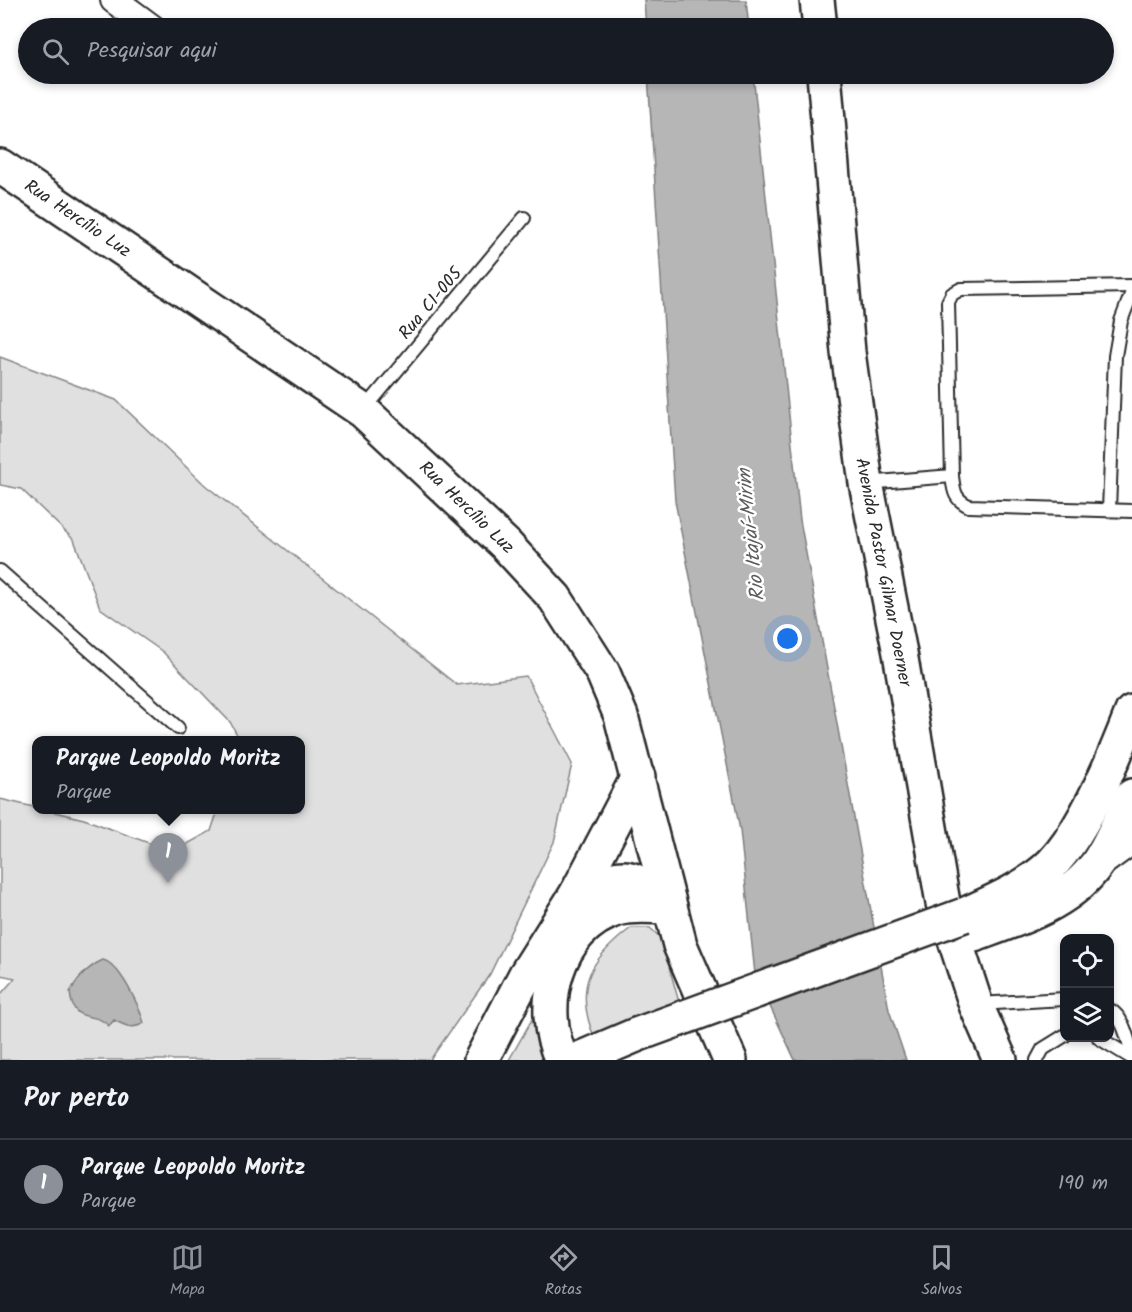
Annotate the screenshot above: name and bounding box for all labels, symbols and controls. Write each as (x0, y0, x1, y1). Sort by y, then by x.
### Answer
search box (18, 18, 1114, 84)
text: Pesquisar aqui (87, 34, 217, 69)
icon: search (39, 35, 72, 68)
street label: Rua Hercílio Luz (18, 173, 137, 266)
street label: Rua C1-005 (392, 260, 471, 347)
street label: Rua Hercílio Luz (411, 455, 521, 562)
street label: Avenida Pastor Gilmar Doerner (846, 455, 919, 690)
water label: Rio Itajaí-Mirim (729, 465, 775, 603)
your location (773, 624, 802, 653)
popup (32, 736, 305, 814)
text: Parque Leopoldo Moritz (56, 742, 281, 777)
text: Parque (56, 777, 111, 809)
pin: 1 (148, 834, 188, 883)
map controls (1060, 934, 1114, 1042)
button: locate (1060, 934, 1114, 988)
button: layers (1060, 988, 1114, 1042)
text: Por perto (24, 1078, 129, 1120)
text: Parque Leopoldo Moritz (81, 1151, 305, 1186)
text: 1 (40, 1168, 47, 1200)
text: 190 m (1058, 1168, 1108, 1200)
text: Parque (81, 1186, 136, 1218)
tab: Mapa (170, 1241, 205, 1302)
tab: Rotas (545, 1241, 582, 1302)
tab: Salvos (921, 1241, 962, 1302)

